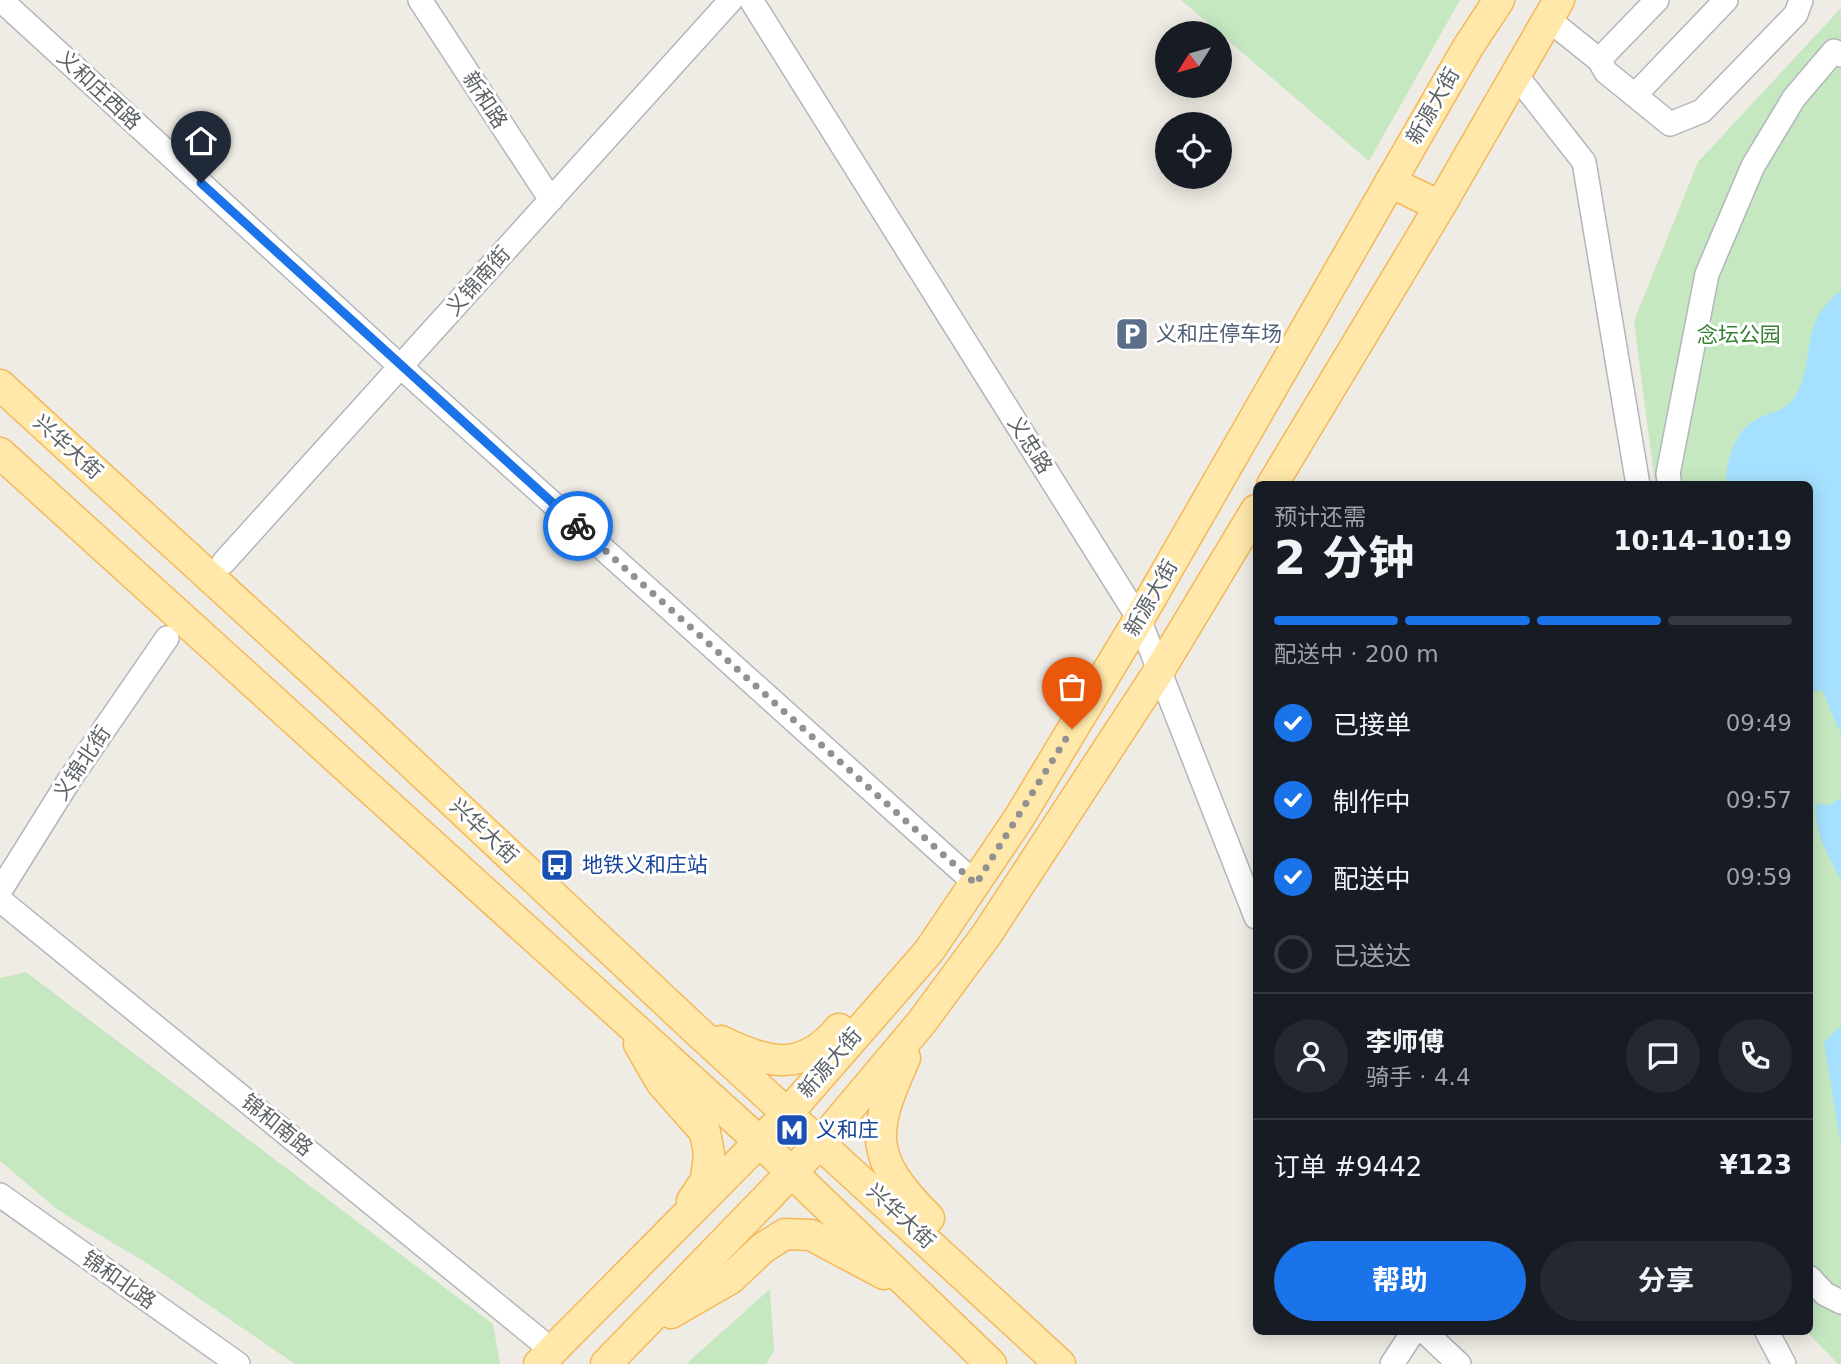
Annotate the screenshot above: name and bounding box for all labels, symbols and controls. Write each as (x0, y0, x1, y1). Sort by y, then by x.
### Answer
north arrow (1155, 21, 1232, 98)
map controls (1155, 21, 1232, 189)
street label: 义和庄西路 (52, 45, 146, 135)
street label: 新源大街 (1402, 64, 1464, 148)
street label: 新和路 (458, 67, 512, 133)
pin (171, 111, 231, 183)
button: locate (1155, 112, 1232, 189)
icon: home (182, 122, 220, 160)
street label: 义锦南街 (441, 242, 515, 320)
parking icon: 义和庄停车场 (1113, 315, 1151, 353)
place label: 义和庄停车场 (1156, 322, 1282, 346)
park label: 念坛公园 (1697, 323, 1781, 347)
street label: 兴华大街 (29, 410, 107, 484)
street label: 义忠路 (1003, 412, 1057, 478)
courier (543, 491, 613, 561)
text: 预计还需 (1274, 504, 1366, 530)
icon: bike (559, 507, 597, 545)
text: 10:14–10:19 (1613, 526, 1792, 556)
text: 2 分钟 (1274, 531, 1414, 585)
street label: 新源大街 (1120, 556, 1182, 640)
text: 配送中 · 200 m (1274, 641, 1439, 667)
pin (1042, 657, 1102, 729)
icon: bag (1053, 668, 1091, 706)
icon: check (1274, 704, 1312, 742)
text: 已接单 (1333, 710, 1411, 740)
text: 09:49 (1726, 710, 1792, 736)
street label: 义锦北街 (49, 721, 115, 805)
icon: check (1274, 781, 1312, 819)
text: 制作中 (1333, 787, 1411, 817)
text: 09:57 (1726, 787, 1792, 813)
street label: 兴华大街 (445, 794, 523, 868)
bus stop icon: 地铁义和庄站 (538, 846, 576, 884)
place label: 地铁义和庄站 (582, 853, 708, 877)
icon: check (1274, 858, 1312, 896)
text: 配送中 (1333, 864, 1411, 894)
text: 09:59 (1726, 864, 1792, 890)
text: 已送达 (1333, 941, 1411, 971)
button: person (1274, 1019, 1348, 1093)
button: chat (1626, 1019, 1700, 1093)
button: phone (1718, 1019, 1792, 1093)
street label: 新源大街 (793, 1023, 867, 1103)
text: 李师傅 (1366, 1027, 1444, 1057)
text: 骑手 · 4.4 (1366, 1064, 1471, 1090)
street label: 锦和南路 (237, 1089, 317, 1161)
metro station icon: 义和庄 (773, 1111, 811, 1149)
place label: 义和庄 (816, 1118, 879, 1142)
text: ¥123 (1720, 1150, 1792, 1180)
text: 订单 #9442 (1274, 1152, 1422, 1182)
street label: 兴华大街 (862, 1179, 940, 1253)
button: 帮助 (1274, 1241, 1526, 1321)
button: 分享 (1540, 1241, 1792, 1321)
street label: 锦和北路 (78, 1246, 160, 1314)

